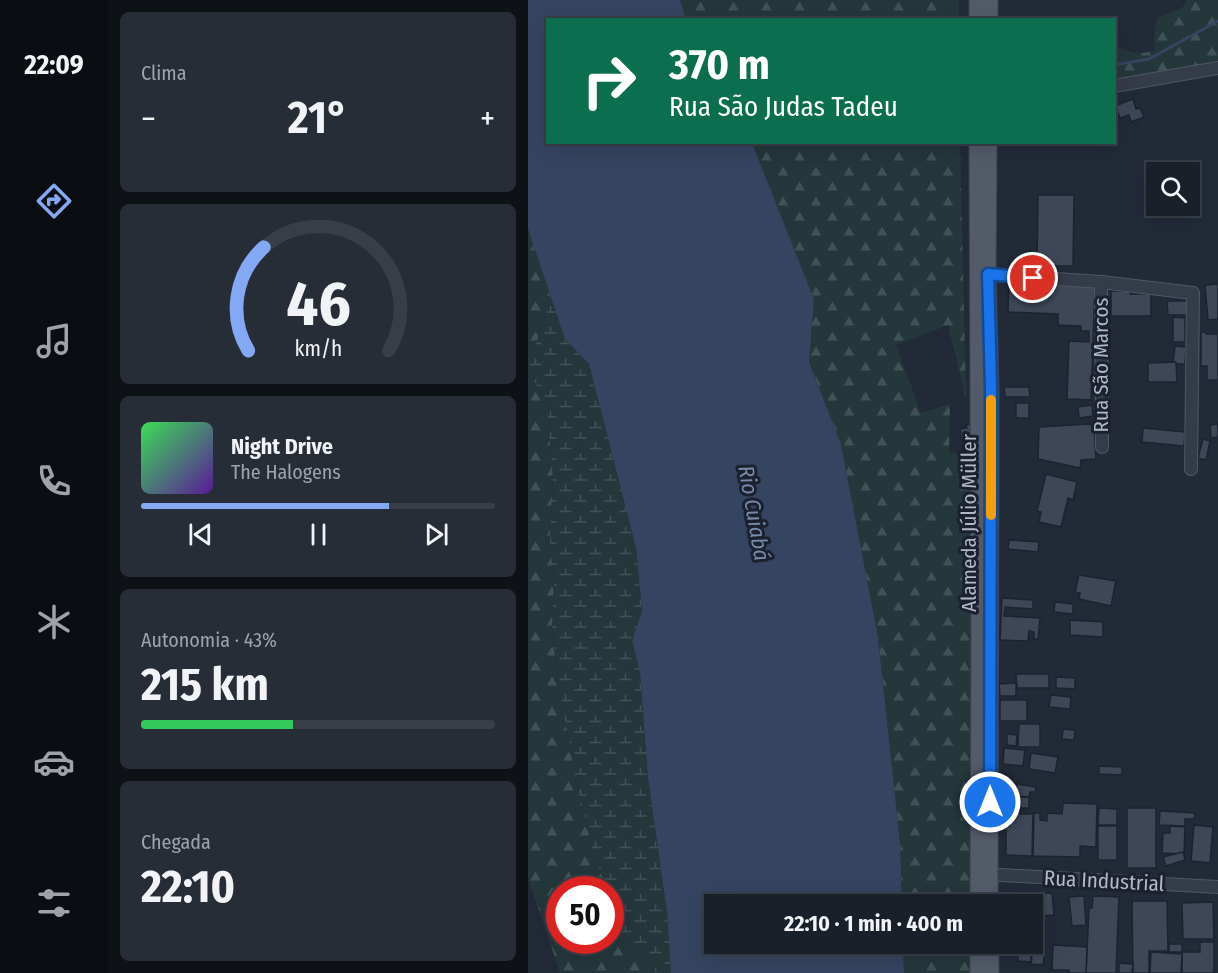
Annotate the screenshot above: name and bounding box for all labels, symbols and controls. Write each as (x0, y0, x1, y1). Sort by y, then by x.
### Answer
text: 370 m (669, 40, 770, 90)
icon: right (570, 42, 648, 120)
text: 22:09 (24, 49, 84, 81)
text: Clima (141, 61, 186, 85)
text: 21° (288, 91, 348, 145)
text: Rua São Judas Tadeu (669, 91, 898, 123)
text: − (141, 99, 156, 139)
text: + (480, 99, 495, 139)
map controls (1146, 162, 1200, 216)
button: search (1146, 162, 1200, 216)
icon: directions (33, 180, 75, 222)
pin (1007, 252, 1058, 303)
icon: arrive (1016, 261, 1049, 294)
text: 46 (286, 267, 350, 342)
street label: Rua São Marcos (1088, 298, 1114, 432)
icon: music (33, 320, 75, 362)
text: km/h (294, 337, 342, 363)
text: Night Drive (231, 433, 333, 460)
street label: Alameda Júlio Müller (956, 433, 982, 612)
icon: phone (33, 460, 75, 502)
text: The Halogens (231, 460, 341, 484)
water label: Rio Cuiabá (732, 463, 776, 563)
icon: previous (184, 518, 217, 551)
icon: pause (302, 518, 335, 551)
icon: next (420, 518, 453, 551)
icon: climate (33, 601, 75, 643)
text: Autonomia · 43% (141, 628, 277, 652)
text: 215 km (141, 658, 269, 712)
icon: car (33, 741, 75, 783)
position arrow (958, 770, 1022, 834)
text: Chegada (141, 830, 211, 854)
text: 22:10 (141, 860, 235, 914)
street label: Rua Industrial (1043, 865, 1165, 897)
speed limit sign: 50 (546, 876, 624, 954)
icon: filters (33, 882, 75, 924)
text: 22:10 · 1 min · 400 m (784, 910, 963, 937)

